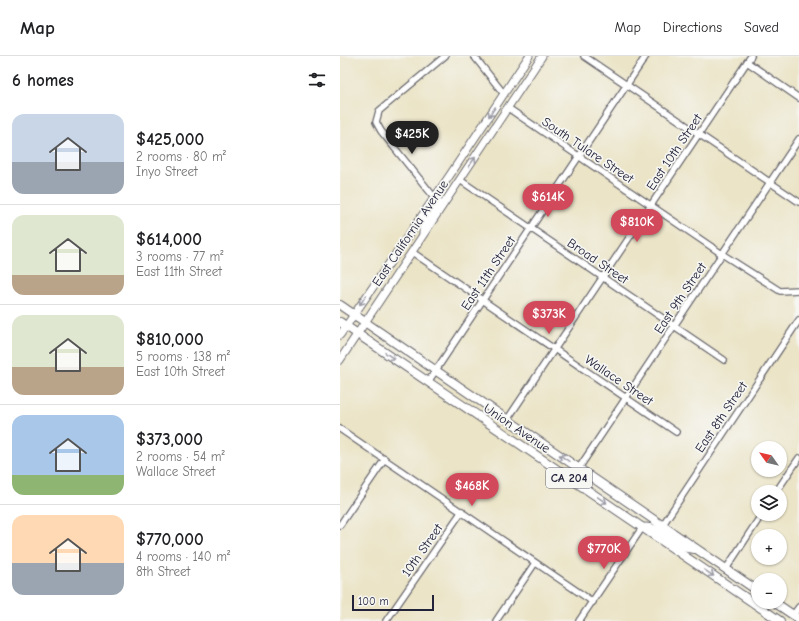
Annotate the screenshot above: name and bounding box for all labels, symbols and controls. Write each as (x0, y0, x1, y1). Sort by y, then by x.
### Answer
text: Map (20, 17, 55, 39)
text: Map (614, 19, 641, 36)
text: Directions (663, 19, 722, 36)
text: Saved (744, 19, 779, 36)
icon: filters (306, 69, 328, 91)
text: 6 homes (12, 71, 74, 90)
one-way arrow (488, 106, 496, 117)
street label: East 10th Street (643, 110, 706, 193)
street label: South Tulare Street (539, 114, 638, 187)
pin: $425K (384, 121, 440, 155)
text: $425K (395, 126, 429, 141)
icon: home (44, 130, 92, 178)
text: $425,000 (136, 130, 204, 149)
text: 2 rooms · 80 m² (136, 149, 226, 164)
one-way arrow (468, 157, 476, 168)
text: Inyo Street (136, 164, 198, 179)
street label: East California Avenue (369, 177, 451, 289)
pin: $614K (520, 184, 576, 218)
text: $614K (531, 189, 565, 204)
pin: $810K (609, 209, 665, 243)
text: $810K (620, 214, 654, 229)
text: $614,000 (136, 230, 202, 249)
icon: home (44, 231, 92, 279)
street label: East 11th Street (458, 232, 519, 313)
street label: Broad Street (565, 235, 632, 288)
text: 3 rooms · 77 m² (136, 249, 223, 264)
street label: East 9th Street (651, 259, 710, 336)
text: East 11th Street (136, 264, 222, 279)
one-way arrow (359, 294, 367, 305)
pin: $373K (521, 301, 577, 335)
text: $373K (532, 306, 566, 321)
text: $810,000 (136, 330, 204, 349)
icon: home (44, 331, 92, 379)
text: 5 rooms · 138 m² (136, 349, 230, 364)
one-way arrow (384, 352, 395, 360)
street label: Wallace Street (582, 352, 657, 409)
text: East 10th Street (136, 364, 225, 379)
street label: East 8th Street (692, 378, 751, 455)
street label: Union Avenue (481, 400, 554, 456)
text: $373,000 (136, 430, 203, 449)
icon: home (44, 431, 92, 479)
north arrow (751, 441, 787, 477)
map controls (751, 441, 787, 609)
text: 2 rooms · 54 m² (136, 449, 225, 464)
one-way arrow (559, 454, 570, 462)
text: Wallace Street (136, 464, 215, 479)
road number: CA 204 (546, 468, 592, 488)
pin: $468K (444, 473, 500, 507)
text: $468K (455, 478, 489, 493)
button: layers (751, 485, 787, 521)
one-way arrow (596, 496, 607, 504)
street label: 10th Street (398, 520, 446, 579)
button: + (751, 529, 787, 565)
text: $770,000 (136, 530, 204, 549)
icon: home (44, 531, 92, 579)
pin: $770K (576, 536, 632, 570)
text: $770K (587, 541, 621, 556)
text: 4 rooms · 140 m² (136, 549, 230, 564)
text: 8th Street (136, 564, 190, 579)
one-way arrow (703, 569, 714, 577)
button: − (751, 573, 787, 609)
scale bar (352, 593, 434, 612)
text: 100 m (358, 595, 389, 608)

